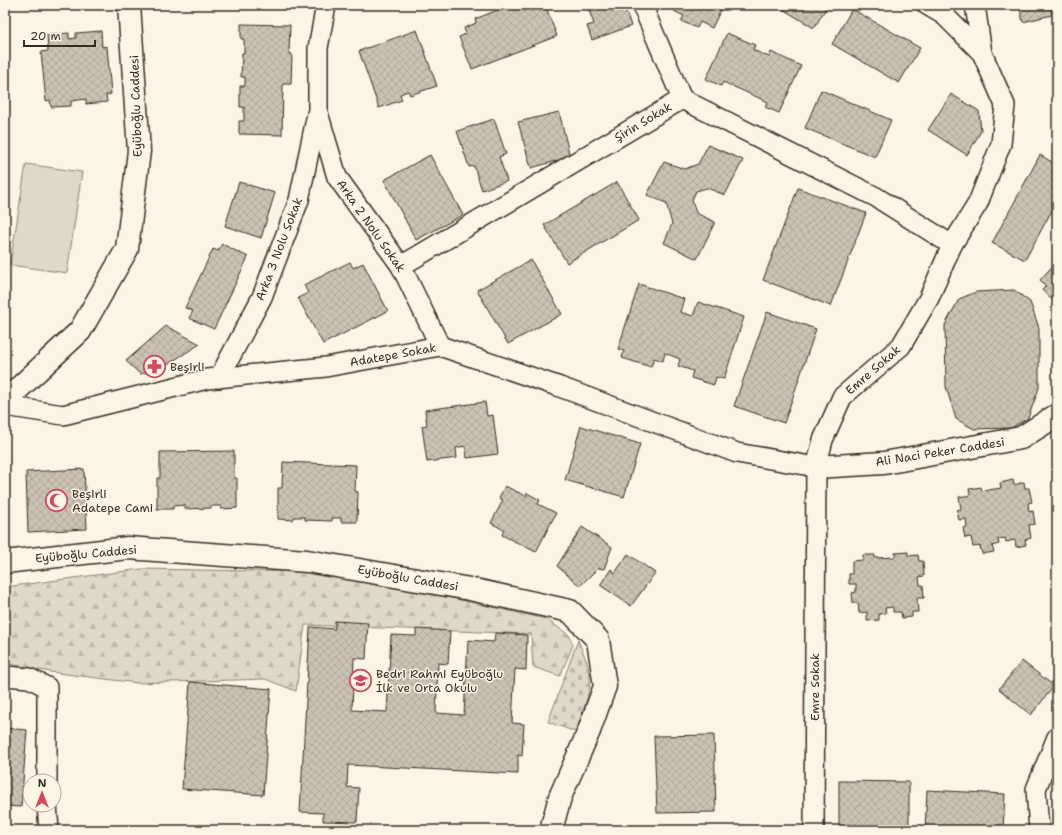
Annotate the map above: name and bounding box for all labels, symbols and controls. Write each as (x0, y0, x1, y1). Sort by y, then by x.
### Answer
scale bar (24, 22, 95, 48)
text: 20 m (30, 28, 61, 44)
street label: Eyüboğlu Caddesi (126, 55, 146, 157)
street label: Şirin Sokak (611, 99, 675, 145)
street label: Arka 2 Nolu Sokak (333, 177, 409, 276)
street label: Arka 3 Nolu Sokak (252, 195, 306, 303)
street label: Adatepe Sokak (349, 340, 438, 370)
street label: Emre Sokak (842, 342, 904, 398)
pharmacy icon: Beşirli (141, 354, 167, 380)
place label: Beşirli (170, 359, 205, 375)
street label: Ali Naci Peker Caddesi (874, 434, 1006, 470)
place label: Beşirli Adatepe Cami (72, 486, 153, 516)
mosque icon: Beşirli Adatepe Cami (43, 488, 69, 514)
street label: Eyüboğlu Caddesi (34, 542, 138, 566)
street label: Eyüboğlu Caddesi (356, 561, 460, 595)
street label: Emre Sokak (807, 653, 823, 721)
place label: Bedri Rahmi Eyüboğlu İlk ve Orta Okulu (376, 666, 503, 696)
school or university icon: Bedri Rahmi Eyüboğlu İlk ve Orta Okulu (347, 668, 373, 694)
north arrow (22, 773, 62, 813)
text: N (38, 776, 47, 791)

